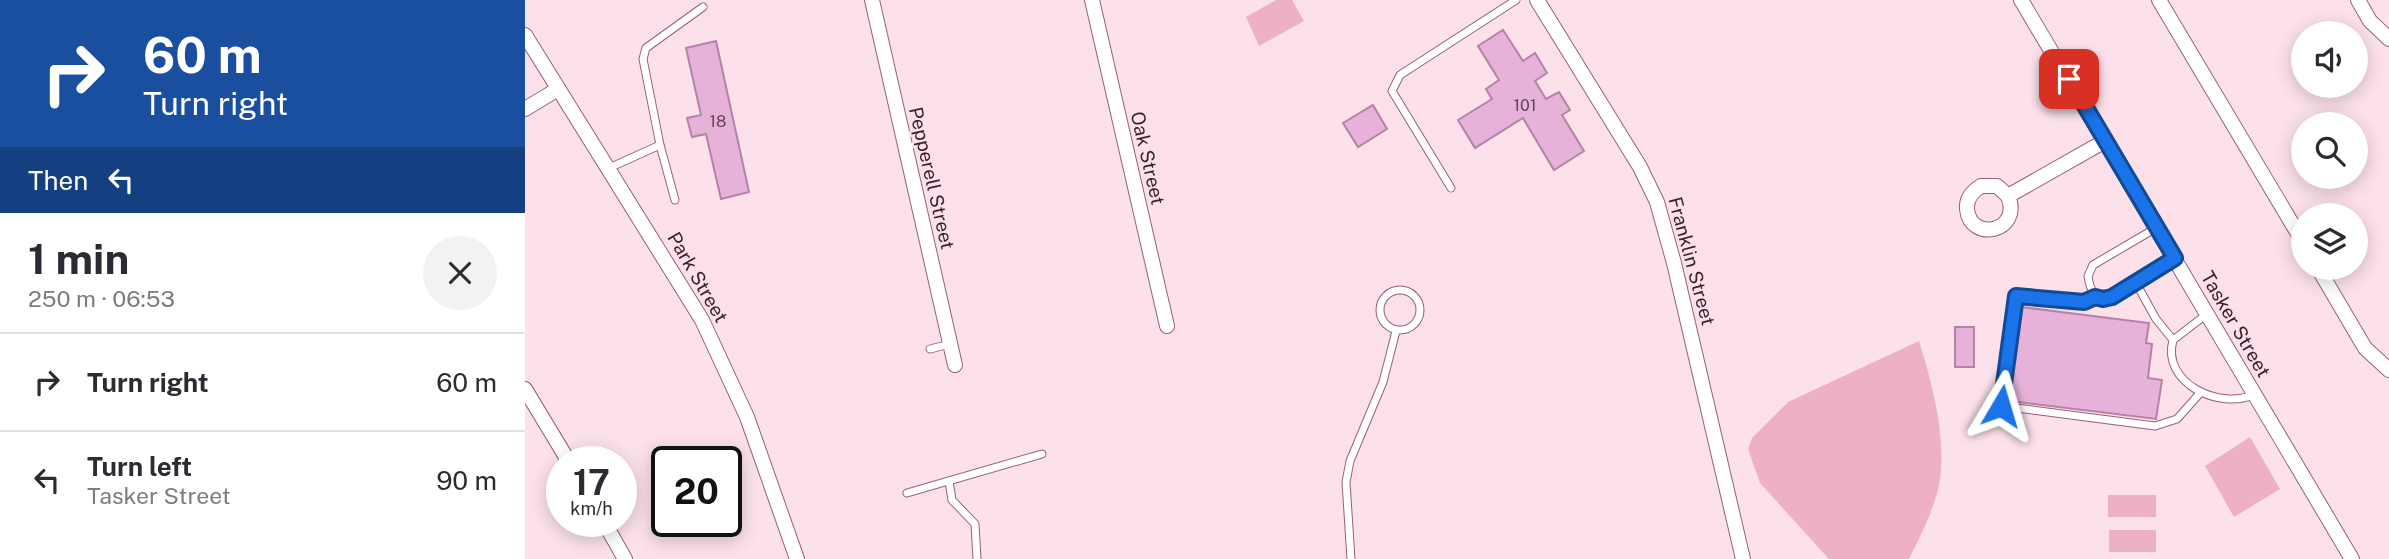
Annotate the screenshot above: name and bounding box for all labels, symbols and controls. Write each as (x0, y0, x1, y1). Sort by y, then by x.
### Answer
map controls (2291, 21, 2368, 280)
button: sound (2291, 21, 2368, 98)
text: 60 m (143, 26, 262, 84)
icon: right (28, 28, 119, 119)
pin (2039, 49, 2099, 109)
icon: arrive (2050, 60, 2088, 98)
text: Turn right (143, 85, 288, 122)
house number: 101 (1514, 96, 1536, 115)
street label: Pepperell Street (905, 105, 959, 251)
street label: Oak Street (1127, 109, 1169, 207)
house number: 18 (710, 112, 726, 131)
button: search (2291, 112, 2368, 189)
icon: left (102, 161, 140, 199)
text: Then (28, 165, 88, 196)
street label: Franklin Street (1664, 194, 1720, 328)
button: layers (2291, 203, 2368, 280)
street label: Park Street (663, 228, 733, 326)
text: 1 min (28, 234, 129, 283)
button: close (423, 236, 497, 310)
street label: Tasker Street (2197, 267, 2275, 381)
text: 250 m · 06:53 (28, 285, 175, 312)
icon: right (28, 363, 66, 401)
text: Turn right (87, 367, 209, 398)
text: 60 m (436, 367, 497, 398)
position arrow (1964, 369, 2038, 443)
speed limit sign: 20 (651, 446, 742, 537)
text: Turn left (87, 451, 192, 482)
icon: left (28, 461, 66, 499)
text: 17 (573, 462, 610, 503)
text: 90 m (436, 465, 497, 496)
text: Tasker Street (87, 482, 231, 509)
text: km/h (570, 498, 613, 519)

